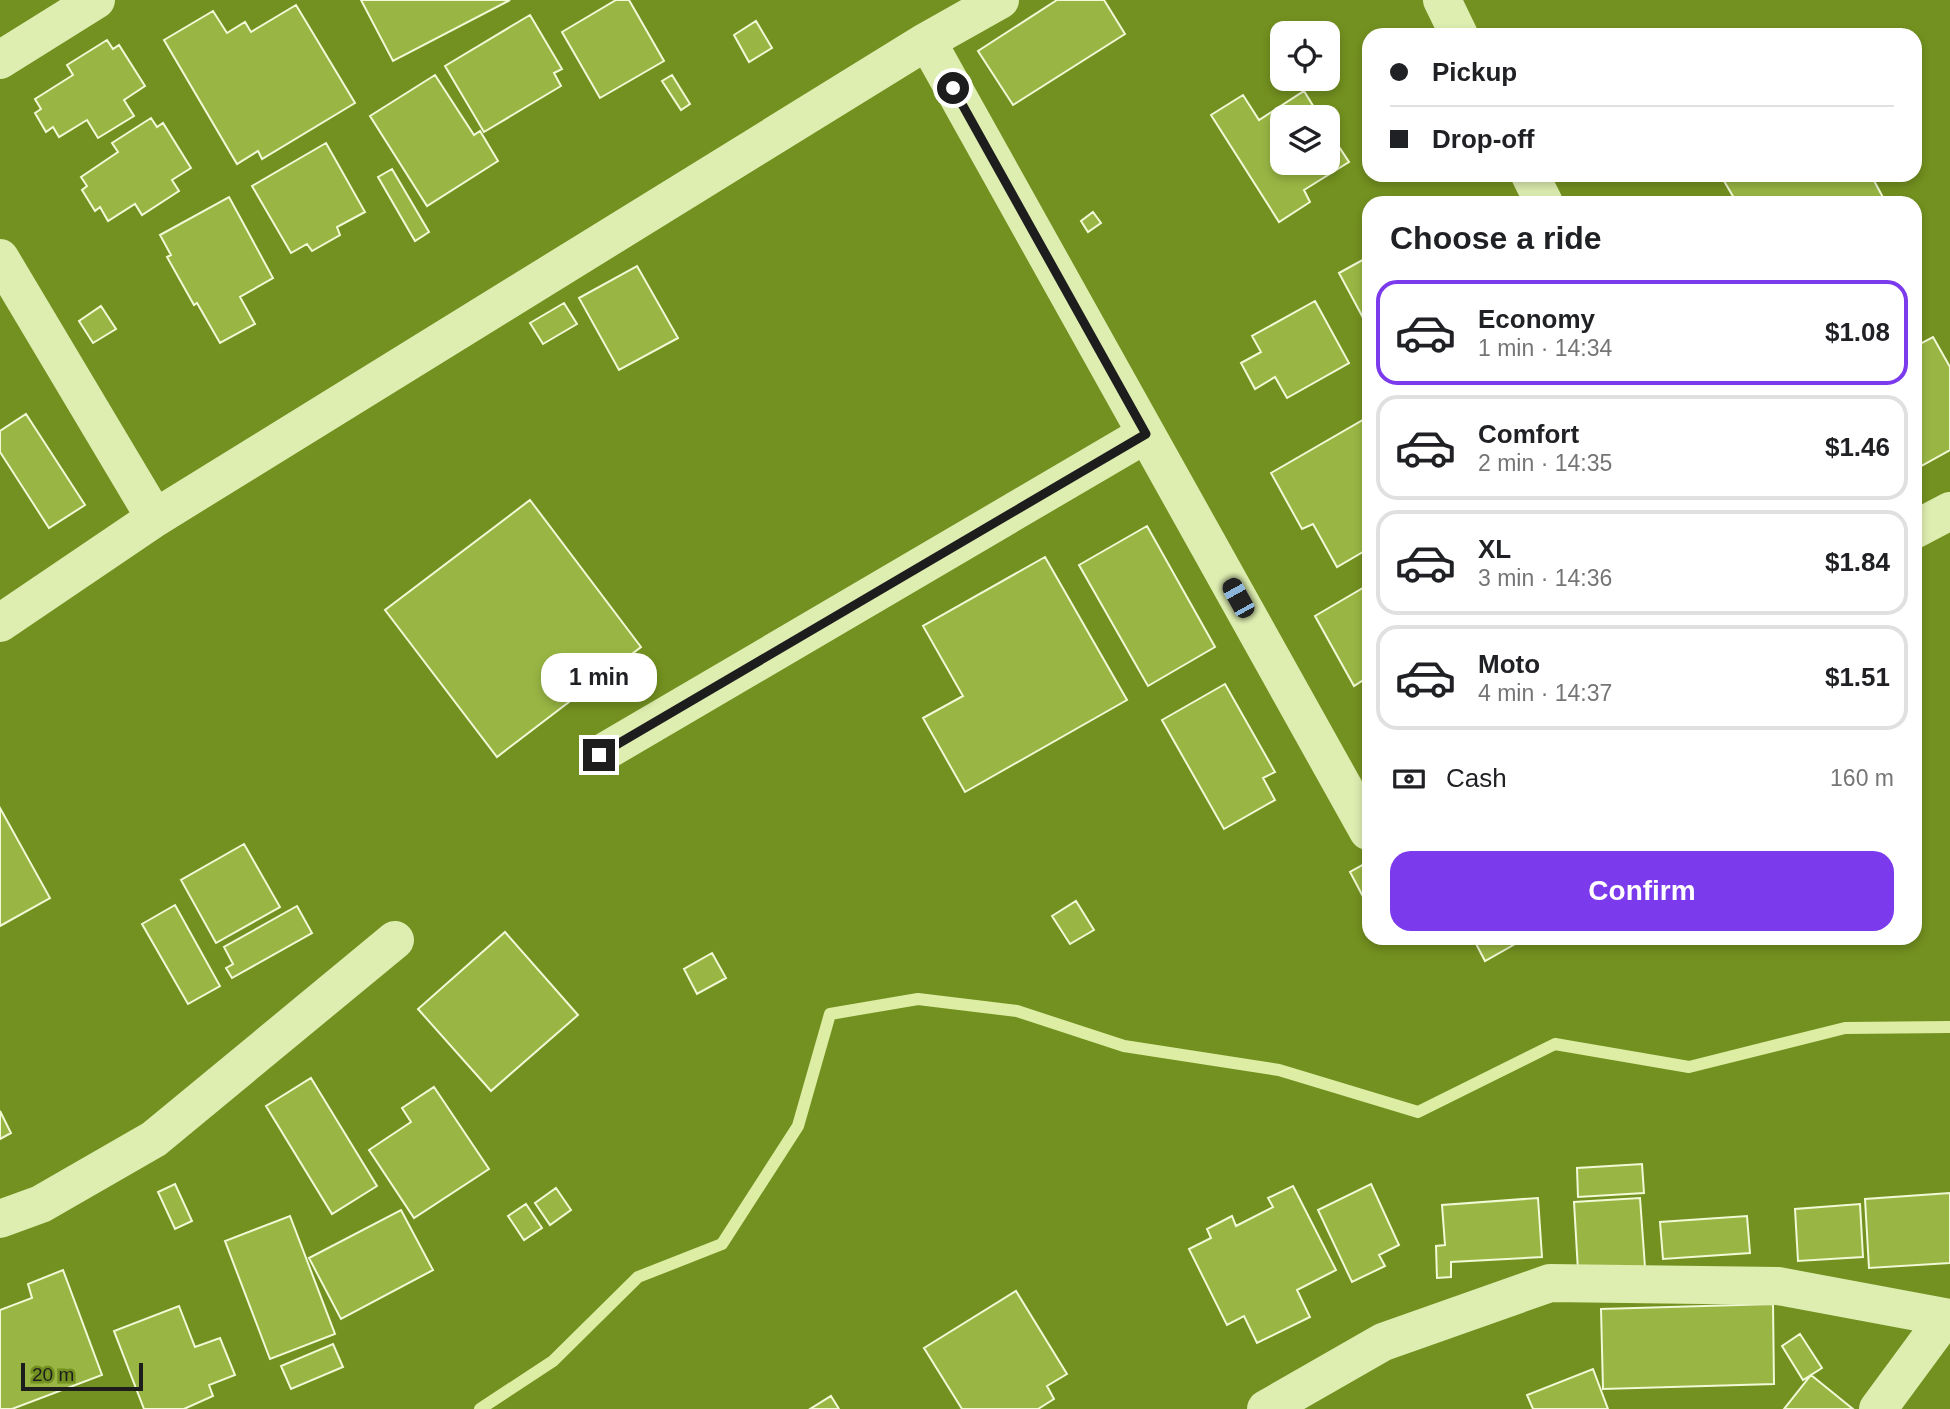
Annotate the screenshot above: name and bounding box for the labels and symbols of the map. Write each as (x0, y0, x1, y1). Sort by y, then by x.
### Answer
route start (937, 72, 969, 104)
car (1219, 575, 1258, 621)
callout: 1 min (541, 654, 657, 702)
route end (583, 739, 615, 771)
scale bar (21, 1360, 144, 1392)

